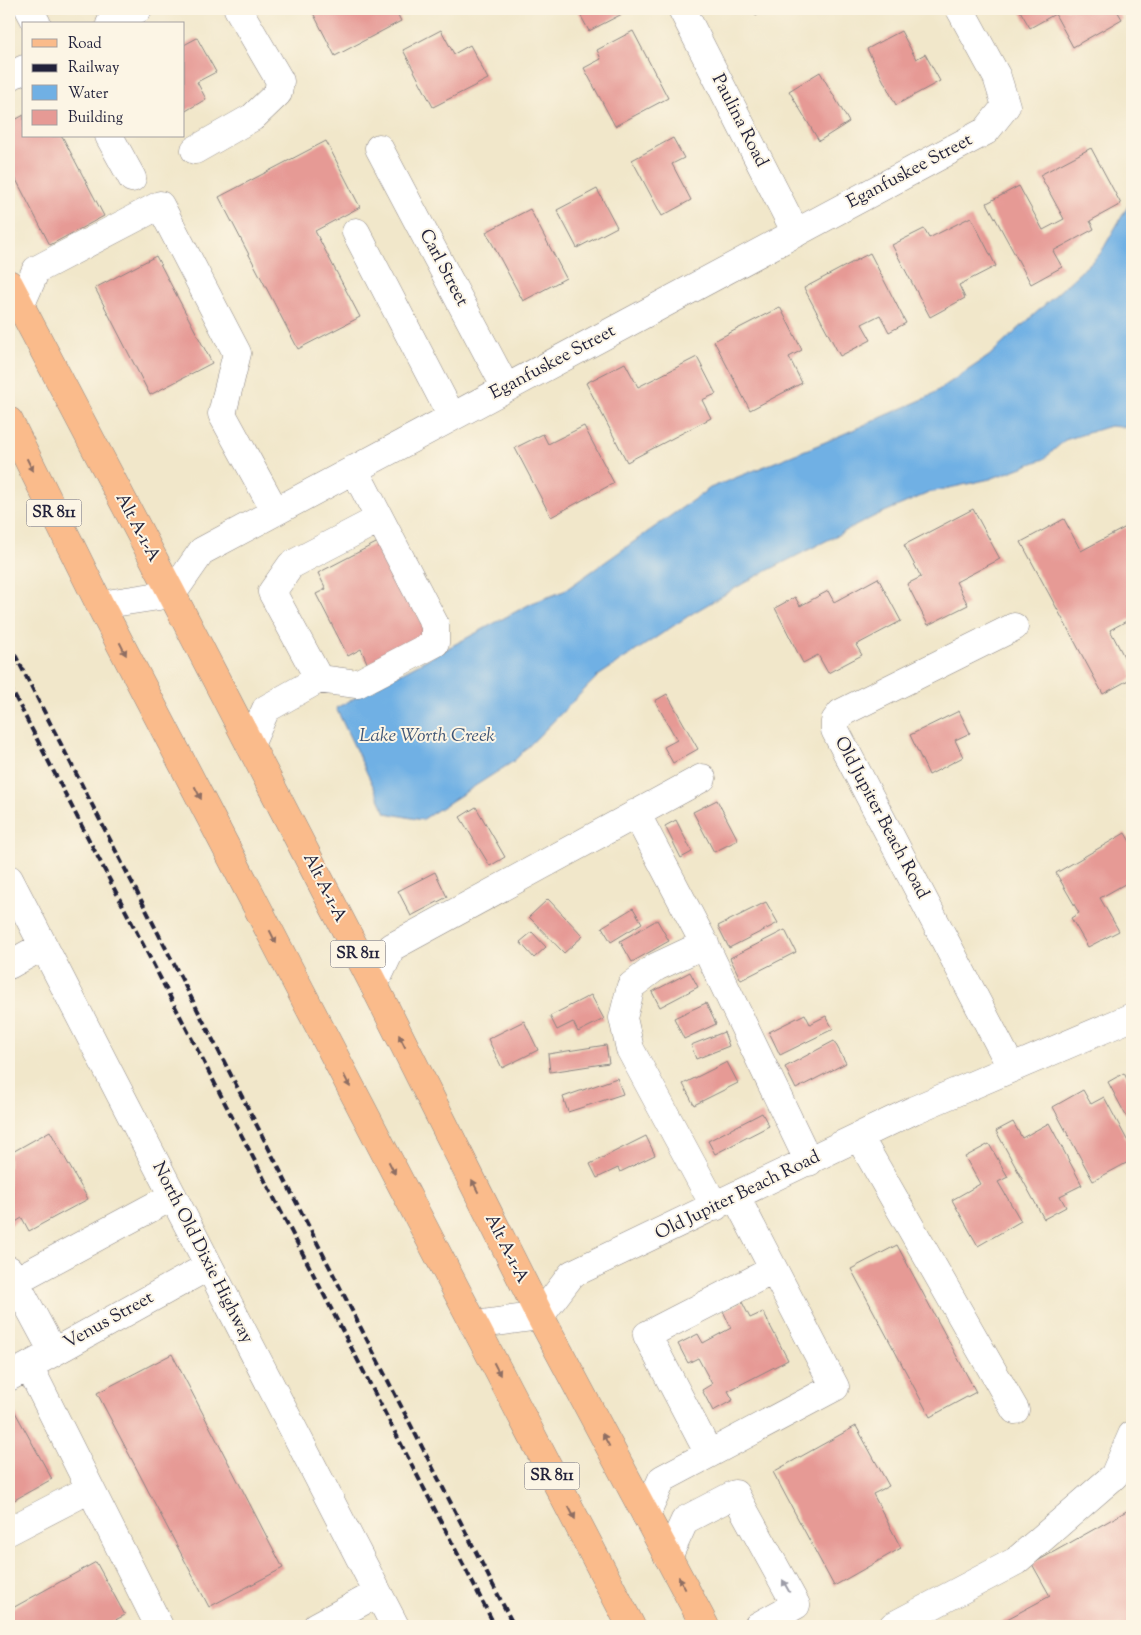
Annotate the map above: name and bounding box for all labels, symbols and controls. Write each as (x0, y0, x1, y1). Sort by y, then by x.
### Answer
legend (22, 22, 185, 138)
text: Road (68, 34, 102, 55)
text: Railway (68, 58, 120, 79)
street label: Paulina Road (704, 70, 774, 172)
text: Water (68, 84, 109, 105)
text: Building (68, 108, 123, 129)
street label: Eganfuskee Street (843, 128, 977, 216)
street label: Carl Street (412, 225, 474, 311)
street label: Eganfuskee Street (486, 319, 620, 407)
one-way arrow (26, 457, 35, 472)
street label: Alt A-1-A (108, 489, 166, 568)
road number: SR 811 (27, 499, 82, 526)
one-way arrow (119, 641, 127, 656)
water label: Lake Worth Creek (359, 723, 495, 750)
street label: Old Jupiter Beach Road (827, 732, 935, 904)
one-way arrow (194, 786, 202, 800)
street label: Alt A-1-A (295, 849, 353, 928)
one-way arrow (268, 930, 277, 944)
road number: SR 811 (330, 941, 386, 968)
one-way arrow (398, 1034, 406, 1048)
one-way arrow (343, 1074, 351, 1089)
street label: Old Jupiter Beach Road (651, 1145, 825, 1247)
street label: North Old Dixie Highway (145, 1158, 259, 1348)
one-way arrow (388, 1160, 396, 1175)
one-way arrow (471, 1179, 479, 1194)
street label: Alt A-1-A (477, 1210, 535, 1289)
street label: Venus Street (59, 1286, 159, 1356)
one-way arrow (493, 1362, 501, 1376)
one-way arrow (602, 1432, 610, 1447)
road number: SR 811 (524, 1462, 580, 1490)
one-way arrow (568, 1506, 576, 1520)
one-way arrow (678, 1576, 686, 1590)
one-way arrow (781, 1579, 790, 1592)

